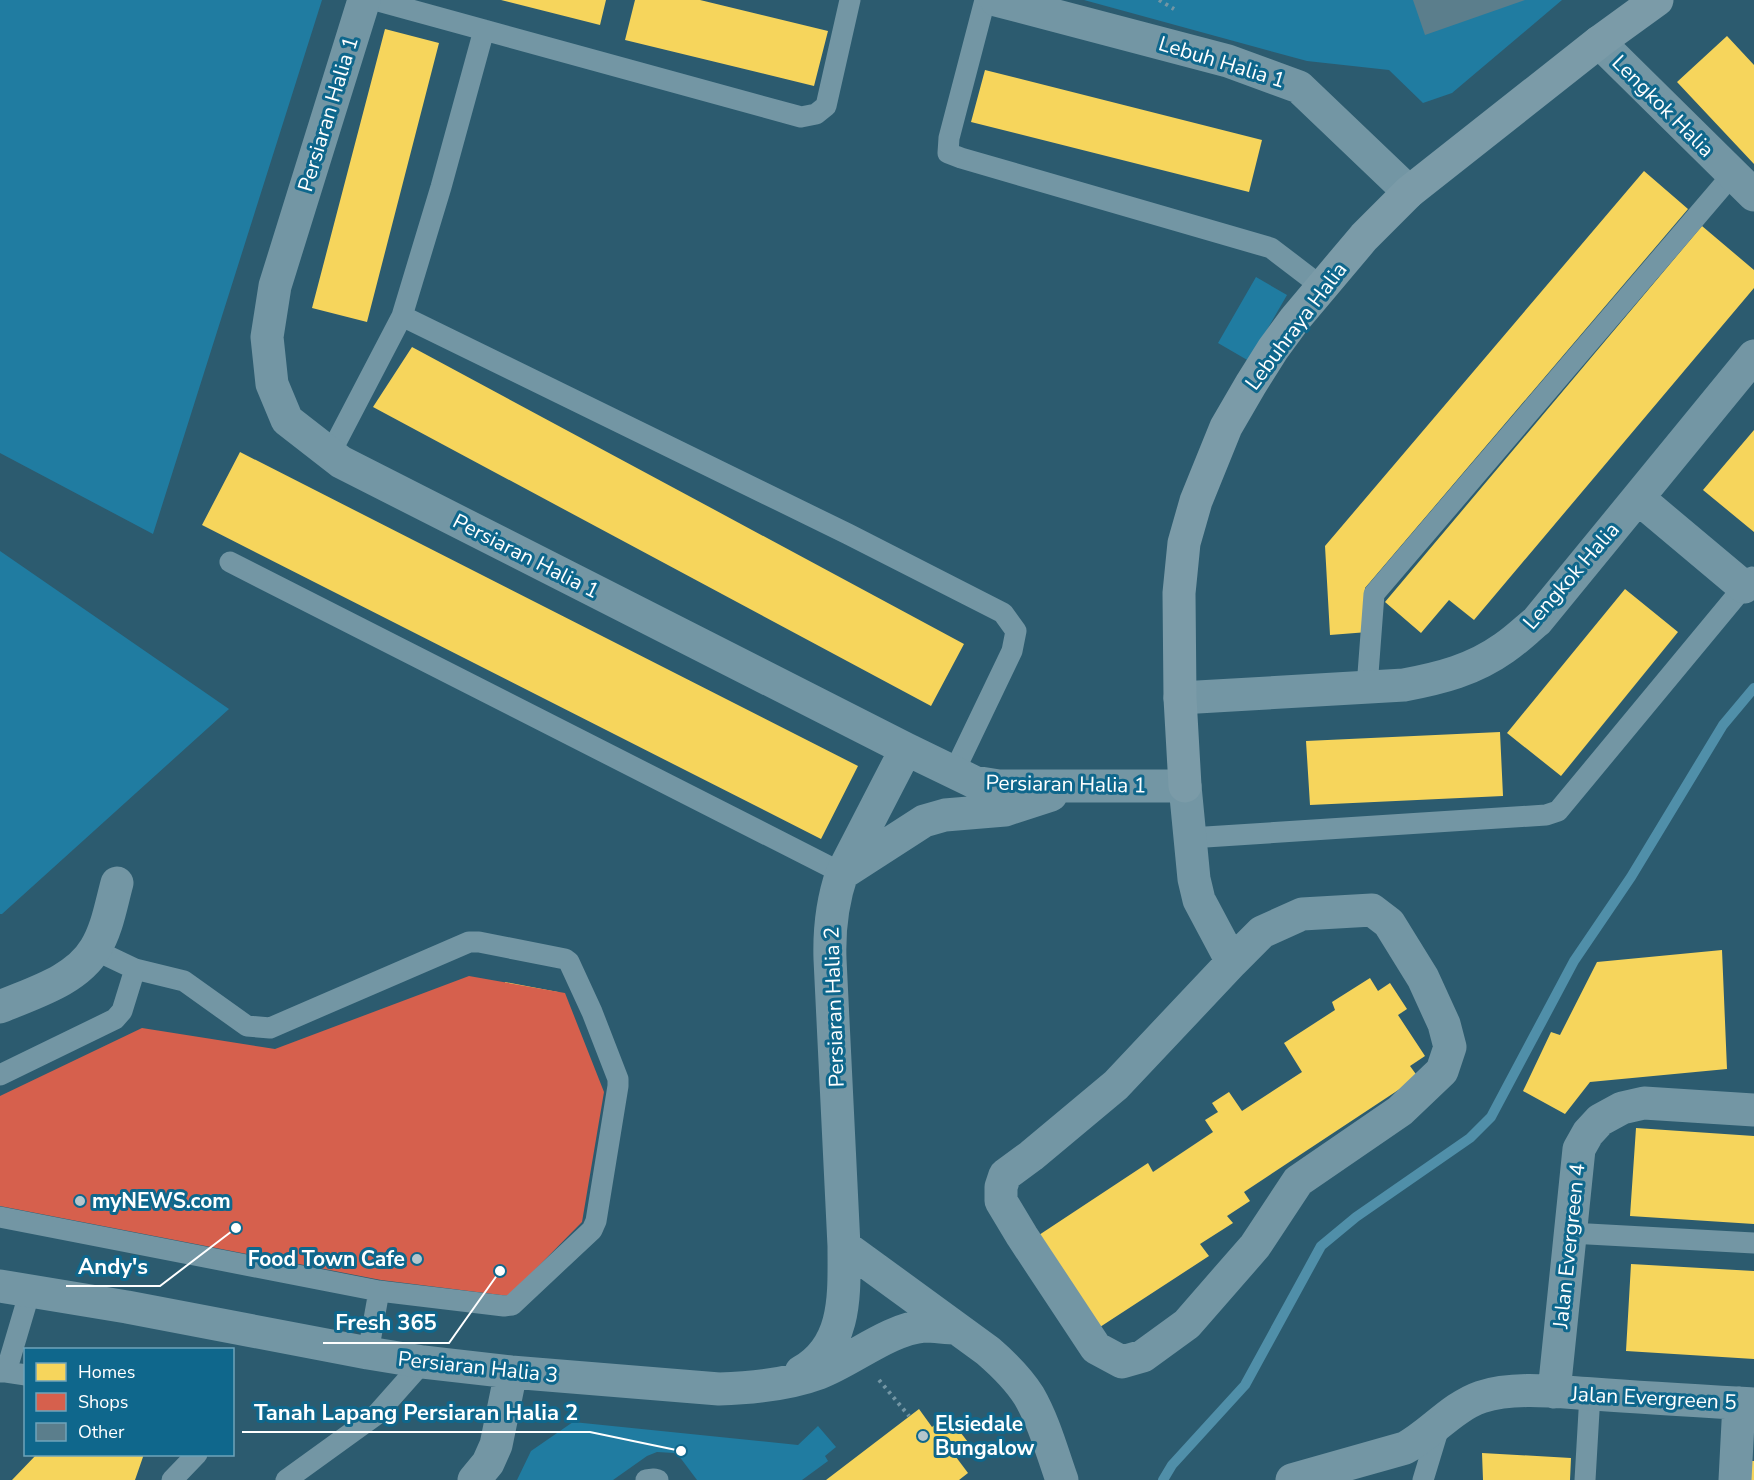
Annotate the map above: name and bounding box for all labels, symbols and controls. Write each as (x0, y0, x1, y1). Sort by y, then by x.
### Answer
street label: Lebuh Halia 1 (1155, 29, 1289, 95)
street label: Persiaran Halia 1 (291, 33, 365, 195)
street label: Lengkok Halia (1606, 49, 1720, 163)
street label: Lebuhraya Halia (1239, 256, 1353, 396)
street label: Persiaran Halia 1 (448, 507, 604, 605)
street label: Lengkok Halia (1517, 516, 1625, 636)
street label: Persiaran Halia 1 (985, 769, 1147, 799)
street label: Persiaran Halia 2 (817, 926, 851, 1088)
street label: Jalan Evergreen 4 (1546, 1162, 1592, 1331)
place label: myNEWS.com (92, 1187, 231, 1215)
marker: myNEWS.com (73, 1194, 87, 1208)
place label: Food Town Cafe (248, 1245, 405, 1273)
callout: Andy's (66, 1246, 160, 1286)
text: Andy's (78, 1252, 148, 1282)
marker: Food Town Cafe (410, 1252, 424, 1266)
callout: Fresh 365 (323, 1303, 449, 1343)
text: Fresh 365 (335, 1308, 437, 1338)
street label: Persiaran Halia 3 (397, 1345, 559, 1389)
legend (24, 1348, 234, 1456)
text: Homes (78, 1360, 135, 1384)
street label: Jalan Evergreen 5 (1569, 1380, 1738, 1416)
text: Shops (78, 1390, 128, 1414)
callout: Tanah Lapang Persiaran Halia 2 (242, 1392, 590, 1432)
text: Tanah Lapang Persiaran Halia 2 (254, 1398, 578, 1428)
place label: Elsiedale Bungalow (935, 1410, 1035, 1462)
text: Other (78, 1420, 125, 1444)
marker: Elsiedale Bungalow (916, 1429, 930, 1443)

